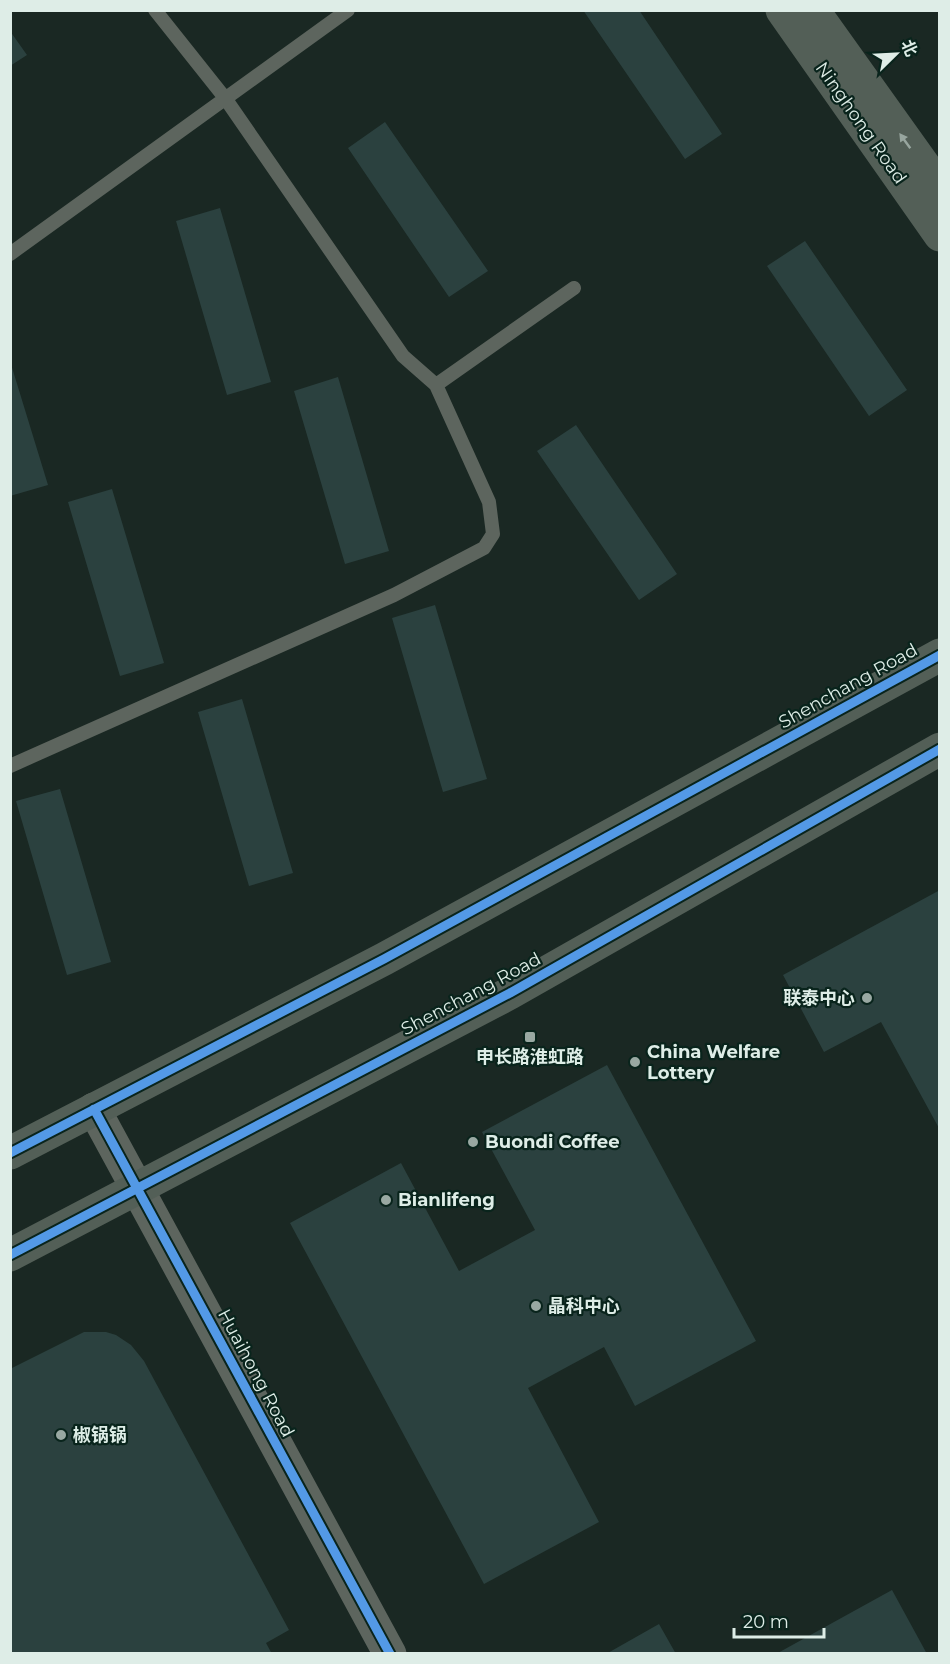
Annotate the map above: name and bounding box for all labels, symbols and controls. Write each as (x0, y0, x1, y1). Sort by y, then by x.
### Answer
north arrow (866, 24, 926, 84)
text: 北 (897, 37, 921, 59)
street label: Ninghong Road (811, 58, 911, 188)
one-way arrow (900, 133, 912, 148)
street label: Shenchang Road (775, 639, 921, 733)
street label: Shenchang Road (397, 948, 545, 1040)
place label: 联泰中心 (783, 987, 855, 1009)
marker: 联泰中心 (860, 991, 874, 1005)
marker: 申长路淮虹路 (523, 1030, 537, 1044)
place label: China Welfare Lottery (647, 1041, 780, 1084)
place label: 申长路淮虹路 (476, 1046, 584, 1068)
marker: China Welfare Lottery (628, 1055, 642, 1069)
place label: Buondi Coffee (485, 1131, 620, 1153)
marker: Buondi Coffee (466, 1135, 480, 1149)
place label: Bianlifeng (398, 1189, 495, 1211)
marker: Bianlifeng (379, 1193, 393, 1207)
place label: 晶科中心 (548, 1295, 620, 1317)
marker: 晶科中心 (529, 1299, 543, 1313)
street label: Huaihong Road (213, 1305, 299, 1441)
place label: 椒锅锅 (73, 1424, 127, 1446)
marker: 椒锅锅 (54, 1428, 68, 1442)
scale bar (734, 1601, 824, 1639)
text: 20 m (743, 1611, 789, 1633)

